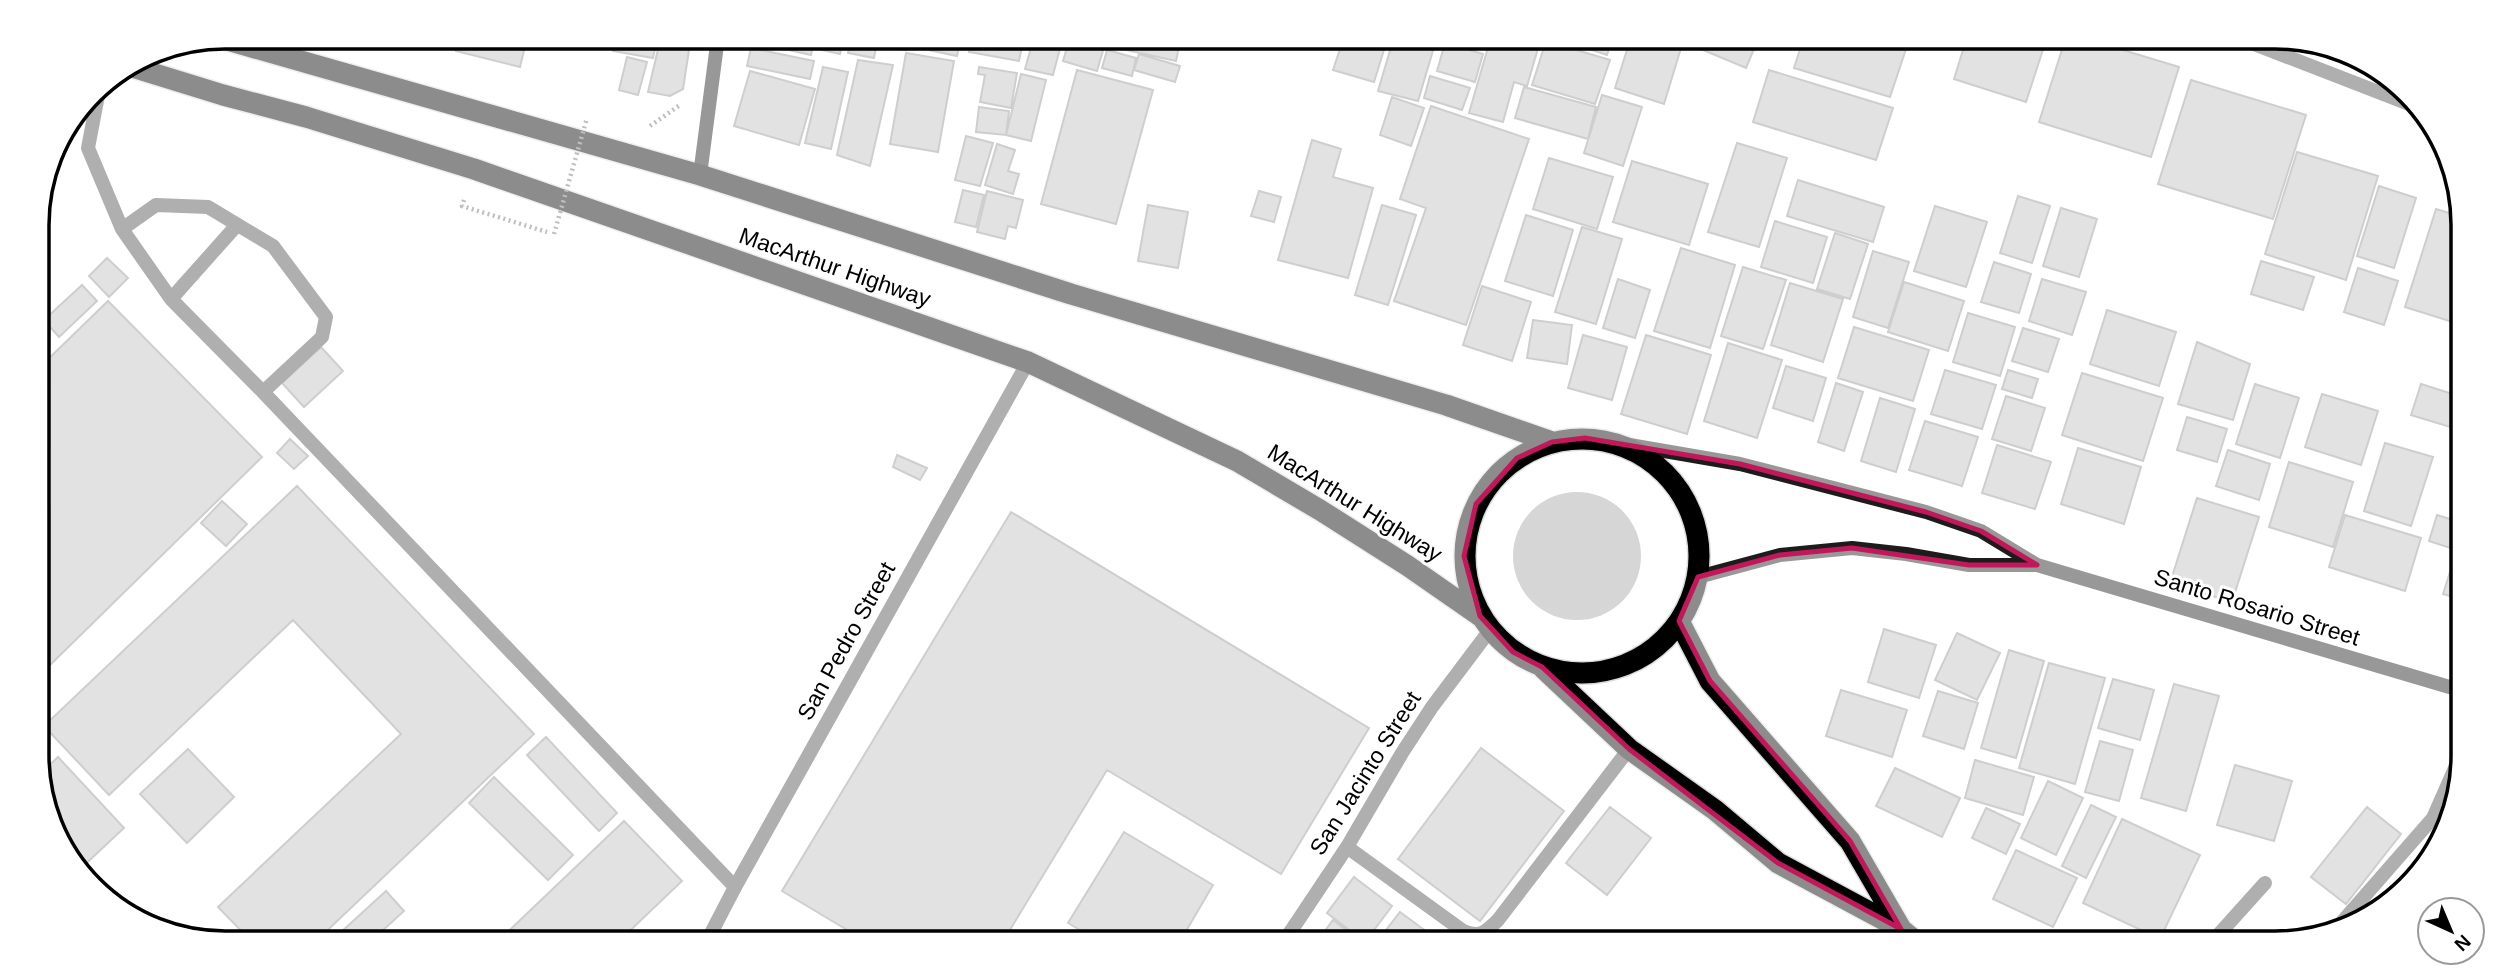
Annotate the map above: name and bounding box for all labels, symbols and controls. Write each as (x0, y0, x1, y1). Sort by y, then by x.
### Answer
street label: MacArthur Highway (736, 222, 935, 312)
street label: MacArthur Highway (1263, 439, 1447, 567)
street label: San Pedro Street (792, 557, 900, 724)
street label: Santo Rosario Street (2151, 563, 2363, 651)
street label: San Jacinto Street (1304, 686, 1426, 860)
north arrow (2416, 896, 2486, 966)
text: N (2450, 931, 2475, 955)

